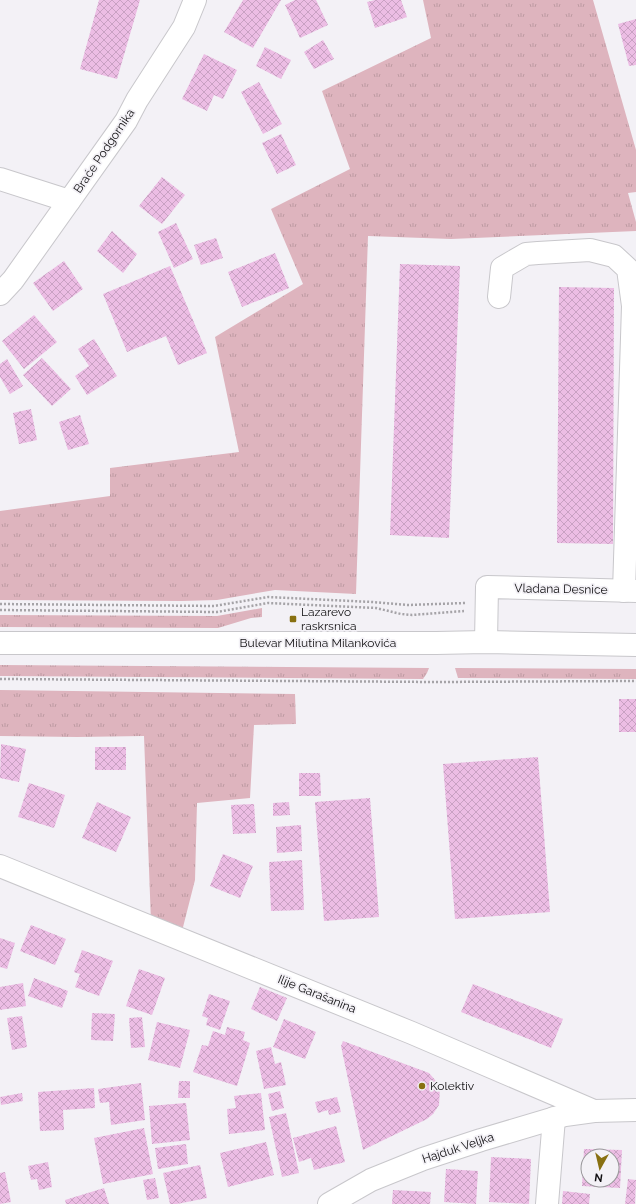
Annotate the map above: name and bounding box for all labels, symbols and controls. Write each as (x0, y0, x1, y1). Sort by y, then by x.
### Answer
street label: Braće Podgornika (71, 106, 137, 196)
street label: Vladana Desnice (514, 581, 608, 597)
place label: Lazarevo raskrsnica (301, 605, 357, 633)
marker: Lazarevo raskrsnica (288, 614, 298, 624)
street label: Bulevar Milutina Milankovića (240, 636, 396, 650)
street label: Ilije Garašanina (276, 972, 358, 1016)
place label: Kolektiv (430, 1079, 475, 1093)
marker: Kolektiv (417, 1081, 427, 1091)
street label: Hajduk Veljka (420, 1130, 496, 1166)
north arrow (580, 1148, 620, 1188)
text: N (594, 1170, 604, 1184)

